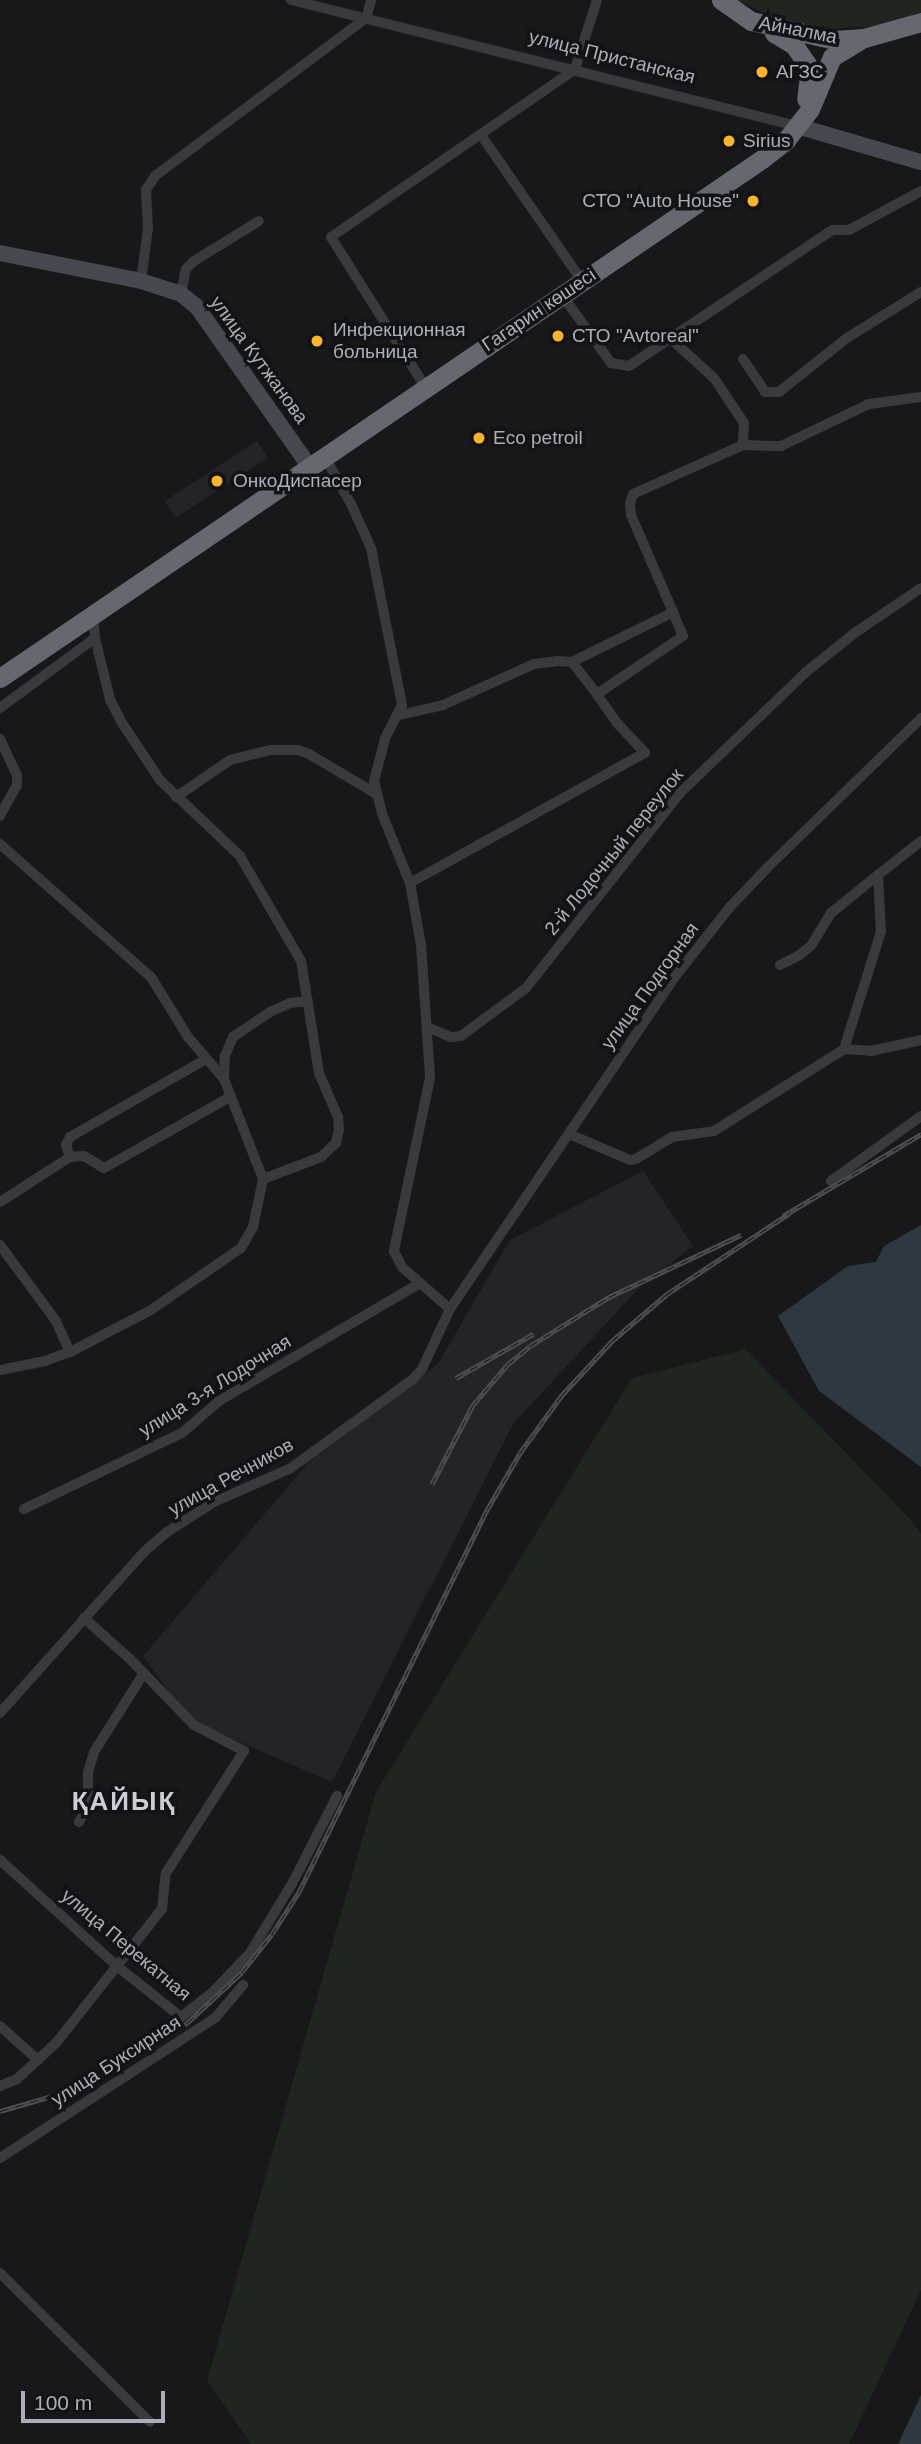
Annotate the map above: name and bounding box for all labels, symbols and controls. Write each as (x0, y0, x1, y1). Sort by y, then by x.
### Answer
street label: Айналма (757, 11, 839, 49)
street label: улица Пристанская (527, 25, 697, 89)
place label: АГЗС (776, 61, 824, 83)
marker: АГЗС (754, 64, 770, 80)
place label: Sirius (743, 130, 791, 152)
marker: Sirius (721, 133, 737, 149)
place label: СТО "Auto House" (582, 190, 739, 212)
marker: СТО "Auto House" (745, 193, 761, 209)
street label: Гагарин көшесі (478, 264, 600, 356)
street label: улица Кутжанова (205, 292, 313, 428)
place label: Инфекционная больница (333, 319, 466, 363)
place label: СТО "Avtoreal" (572, 325, 699, 347)
marker: СТО "Avtoreal" (550, 328, 566, 344)
marker: Инфекционная больница (307, 331, 327, 351)
place label: Eco petroil (493, 427, 583, 449)
marker: Eco petroil (471, 430, 487, 446)
place label: ОнкоДиспасер (233, 470, 362, 492)
marker: ОнкоДиспасер (207, 471, 227, 491)
street label: 2-й Лодочный переулок (540, 764, 688, 940)
street label: улица Подгорная (596, 918, 704, 1054)
street label: улица 3-я Лодочная (135, 1330, 295, 1442)
street label: улица Речников (164, 1433, 298, 1521)
district label: ҚАЙЫҚ (72, 1786, 176, 1818)
street label: улица Перекатная (57, 1884, 195, 2006)
street label: улица Буксирная (47, 2011, 185, 2111)
scale bar (24, 2378, 168, 2422)
text: 100 m (34, 2391, 92, 2414)

